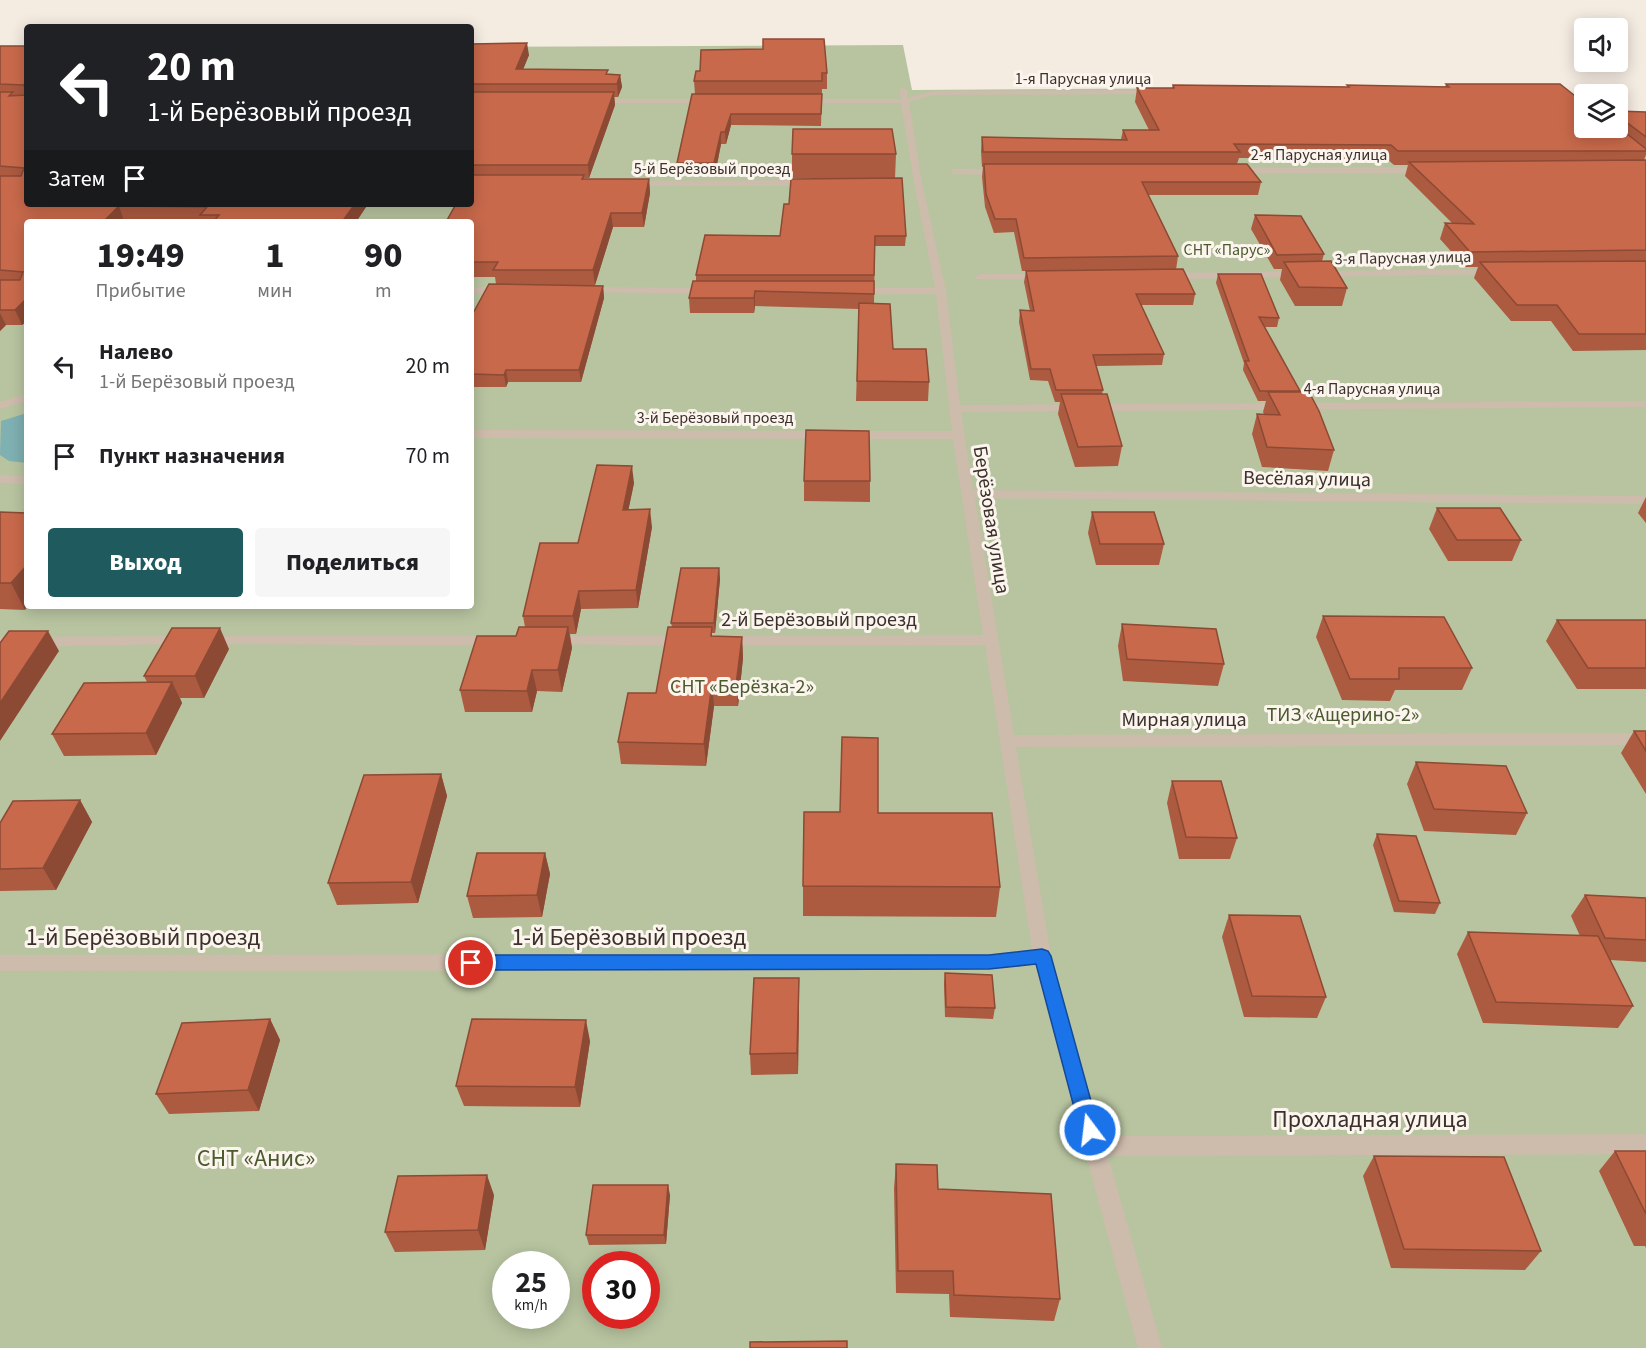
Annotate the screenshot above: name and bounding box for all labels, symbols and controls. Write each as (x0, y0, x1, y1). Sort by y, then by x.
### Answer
map controls (1574, 18, 1628, 138)
button: sound (1574, 18, 1628, 72)
text: 20 m (147, 37, 236, 97)
icon: left (48, 48, 126, 126)
street label: 1-я Парусная улица (1015, 68, 1151, 90)
button: layers (1574, 84, 1628, 138)
text: 1-й Берёзовый проезд (147, 93, 411, 132)
street label: 2-я Парусная улица (1251, 144, 1387, 166)
street label: 5-й Берёзовый проезд (634, 158, 791, 180)
icon: arrive (118, 162, 151, 195)
text: Затем (48, 163, 106, 195)
text: 19:49 (97, 230, 185, 281)
text: 1 (265, 230, 284, 281)
text: 90 (364, 230, 402, 281)
park label: СНТ «Парус» (1184, 239, 1271, 261)
street label: 3-я Парусная улица (1335, 246, 1471, 270)
text: Прибытие (96, 277, 186, 305)
text: мин (257, 277, 292, 305)
text: m (375, 277, 392, 305)
text: Налево (99, 336, 173, 368)
icon: left (48, 350, 81, 383)
text: 20 m (405, 350, 450, 382)
text: 1-й Берёзовый проезд (99, 368, 295, 396)
street label: 4-я Парусная улица (1304, 378, 1440, 400)
street label: 3-й Берёзовый проезд (637, 407, 794, 429)
icon: arrive (48, 440, 81, 473)
text: Пункт назначения (99, 440, 285, 472)
text: 70 m (405, 440, 450, 472)
street label: Берёзовая улица (965, 444, 1017, 596)
street label: Весёлая улица (1243, 464, 1371, 494)
button: Выход (48, 528, 243, 597)
button: Поделиться (255, 528, 450, 597)
street label: 2-й Берёзовый проезд (721, 606, 917, 634)
park label: СНТ «Берёзка-2» (670, 673, 814, 701)
park label: ТИЗ «Ащерино-2» (1267, 701, 1419, 729)
street label: Мирная улица (1122, 706, 1247, 734)
street label: 1-й Берёзовый проезд (26, 920, 261, 955)
street label: 1-й Берёзовый проезд (512, 920, 747, 955)
pin (445, 937, 496, 988)
icon: arrive (454, 946, 487, 979)
position arrow (1058, 1098, 1122, 1162)
street label: Прохладная улица (1272, 1102, 1468, 1137)
park label: СНТ «Анис» (197, 1141, 315, 1176)
speed limit sign: 30 (582, 1251, 660, 1329)
text: 25 (515, 1261, 547, 1304)
text: km/h (514, 1295, 548, 1316)

